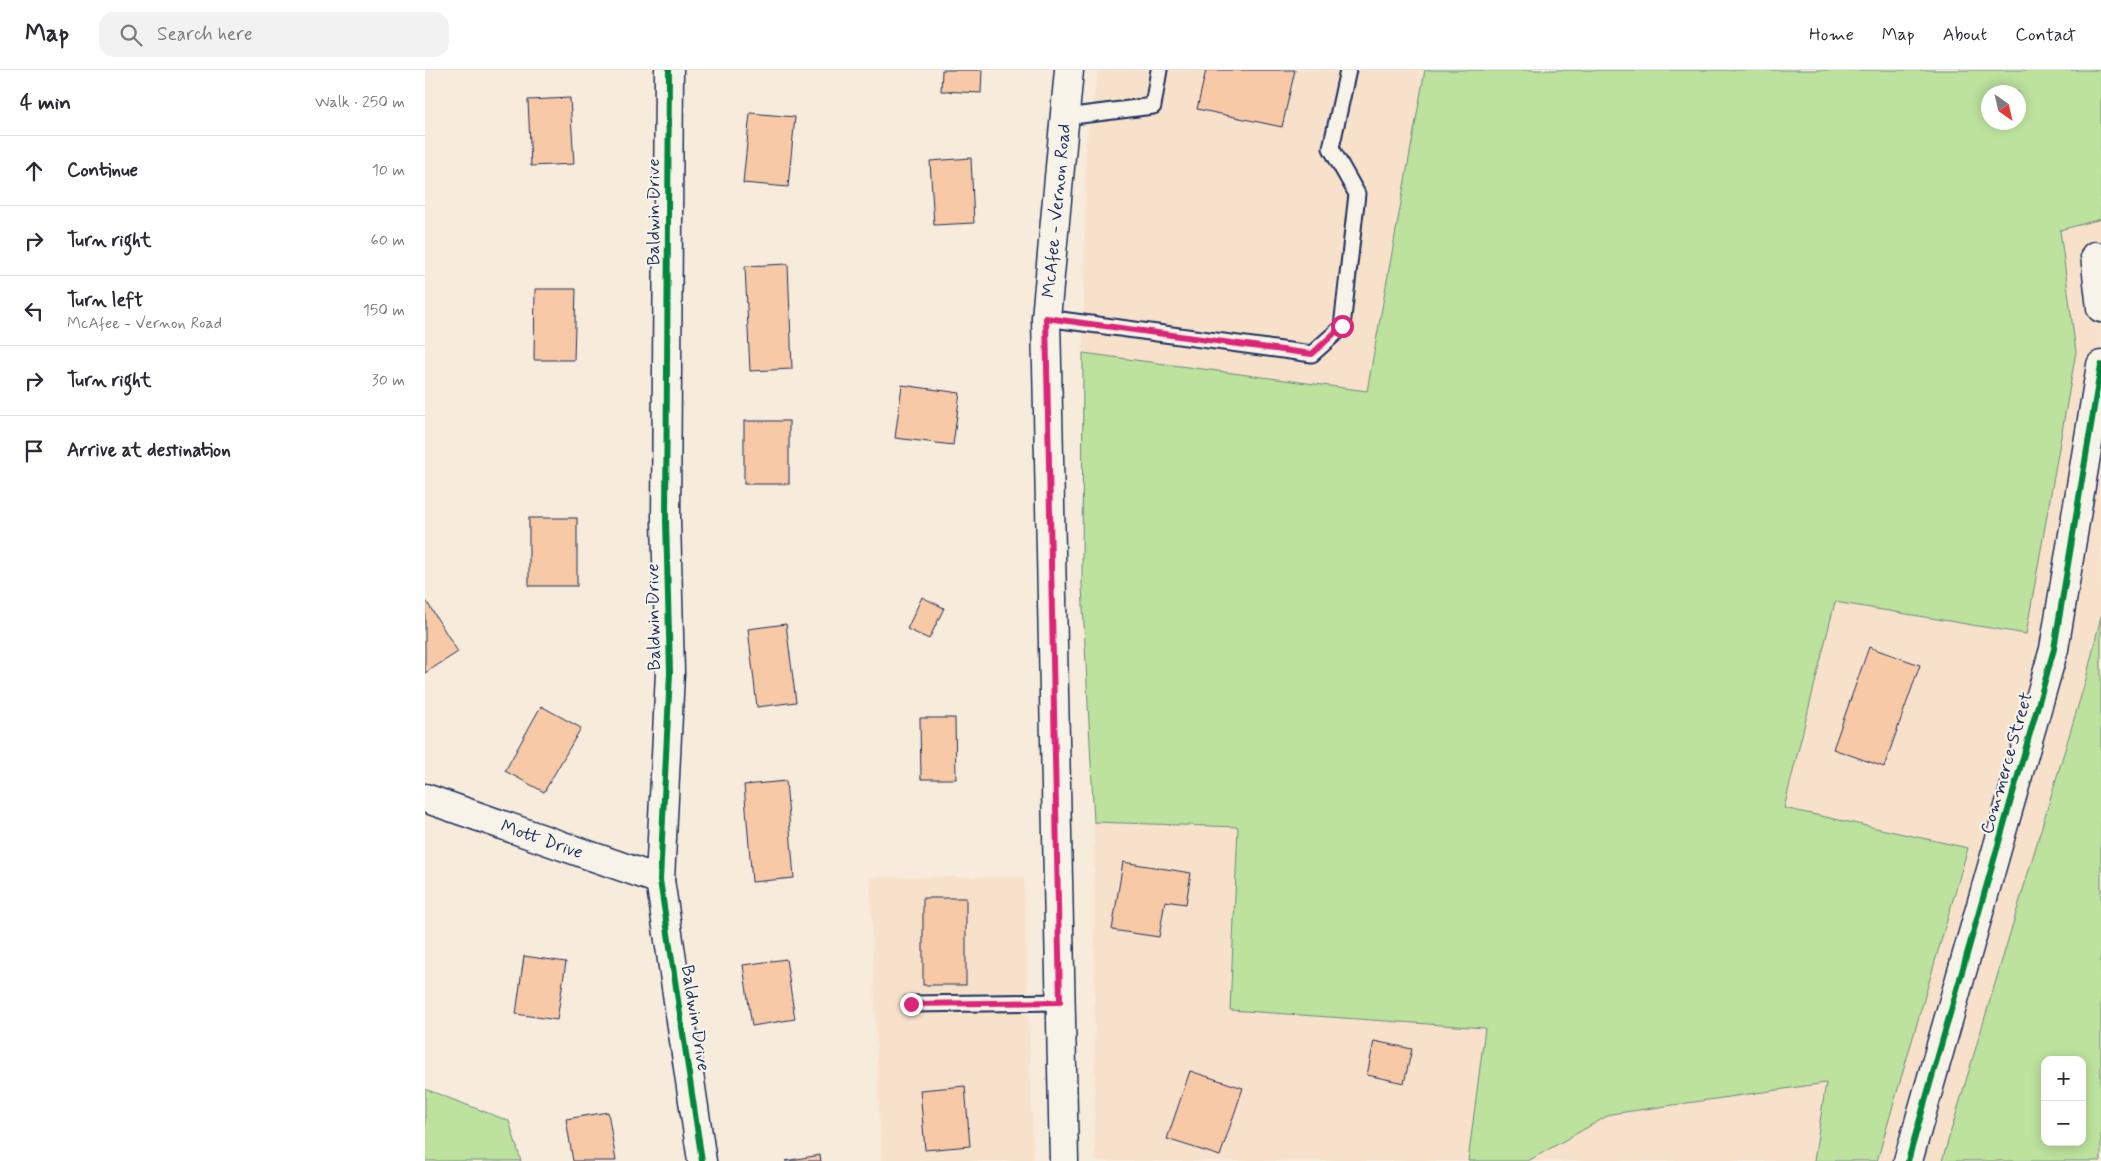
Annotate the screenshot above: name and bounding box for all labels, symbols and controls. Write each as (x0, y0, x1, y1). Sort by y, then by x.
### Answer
search box (99, 12, 449, 57)
text: Map (25, 19, 69, 50)
icon: search (117, 21, 145, 49)
text: Search here (157, 22, 253, 47)
text: Home (1809, 23, 1854, 47)
text: Map (1882, 23, 1915, 47)
text: About (1943, 23, 1987, 47)
text: Contact (2015, 23, 2076, 47)
north arrow (1981, 85, 2026, 130)
text: 4 min (20, 89, 71, 117)
text: Walk · 250 m (315, 92, 405, 113)
street label: McAfee - Vernon Road (1037, 123, 1077, 299)
icon: ahead (20, 157, 48, 185)
text: Continue (67, 158, 138, 183)
street label: Baldwin Drive (642, 158, 666, 266)
text: 10 m (372, 160, 405, 181)
icon: right (20, 227, 48, 255)
text: Turn right (67, 228, 151, 253)
text: 60 m (371, 230, 405, 251)
text: Turn left (67, 288, 143, 313)
icon: left (20, 297, 48, 325)
text: 150 m (363, 300, 405, 321)
text: McAfee - Vernon Road (67, 313, 222, 334)
route start (1331, 315, 1354, 338)
icon: right (20, 367, 48, 395)
text: Turn right (67, 368, 151, 393)
text: 30 m (372, 370, 405, 391)
icon: arrive (20, 437, 48, 465)
text: Arrive at destination (67, 438, 231, 463)
street label: Baldwin Drive (641, 563, 667, 671)
street label: Commerce Street (1975, 690, 2039, 837)
street label: Mott Drive (498, 814, 586, 865)
street label: Baldwin Drive (675, 963, 715, 1073)
route end (900, 993, 923, 1016)
map controls (2041, 1056, 2086, 1146)
button: + (2041, 1056, 2086, 1101)
button: − (2041, 1101, 2086, 1146)

